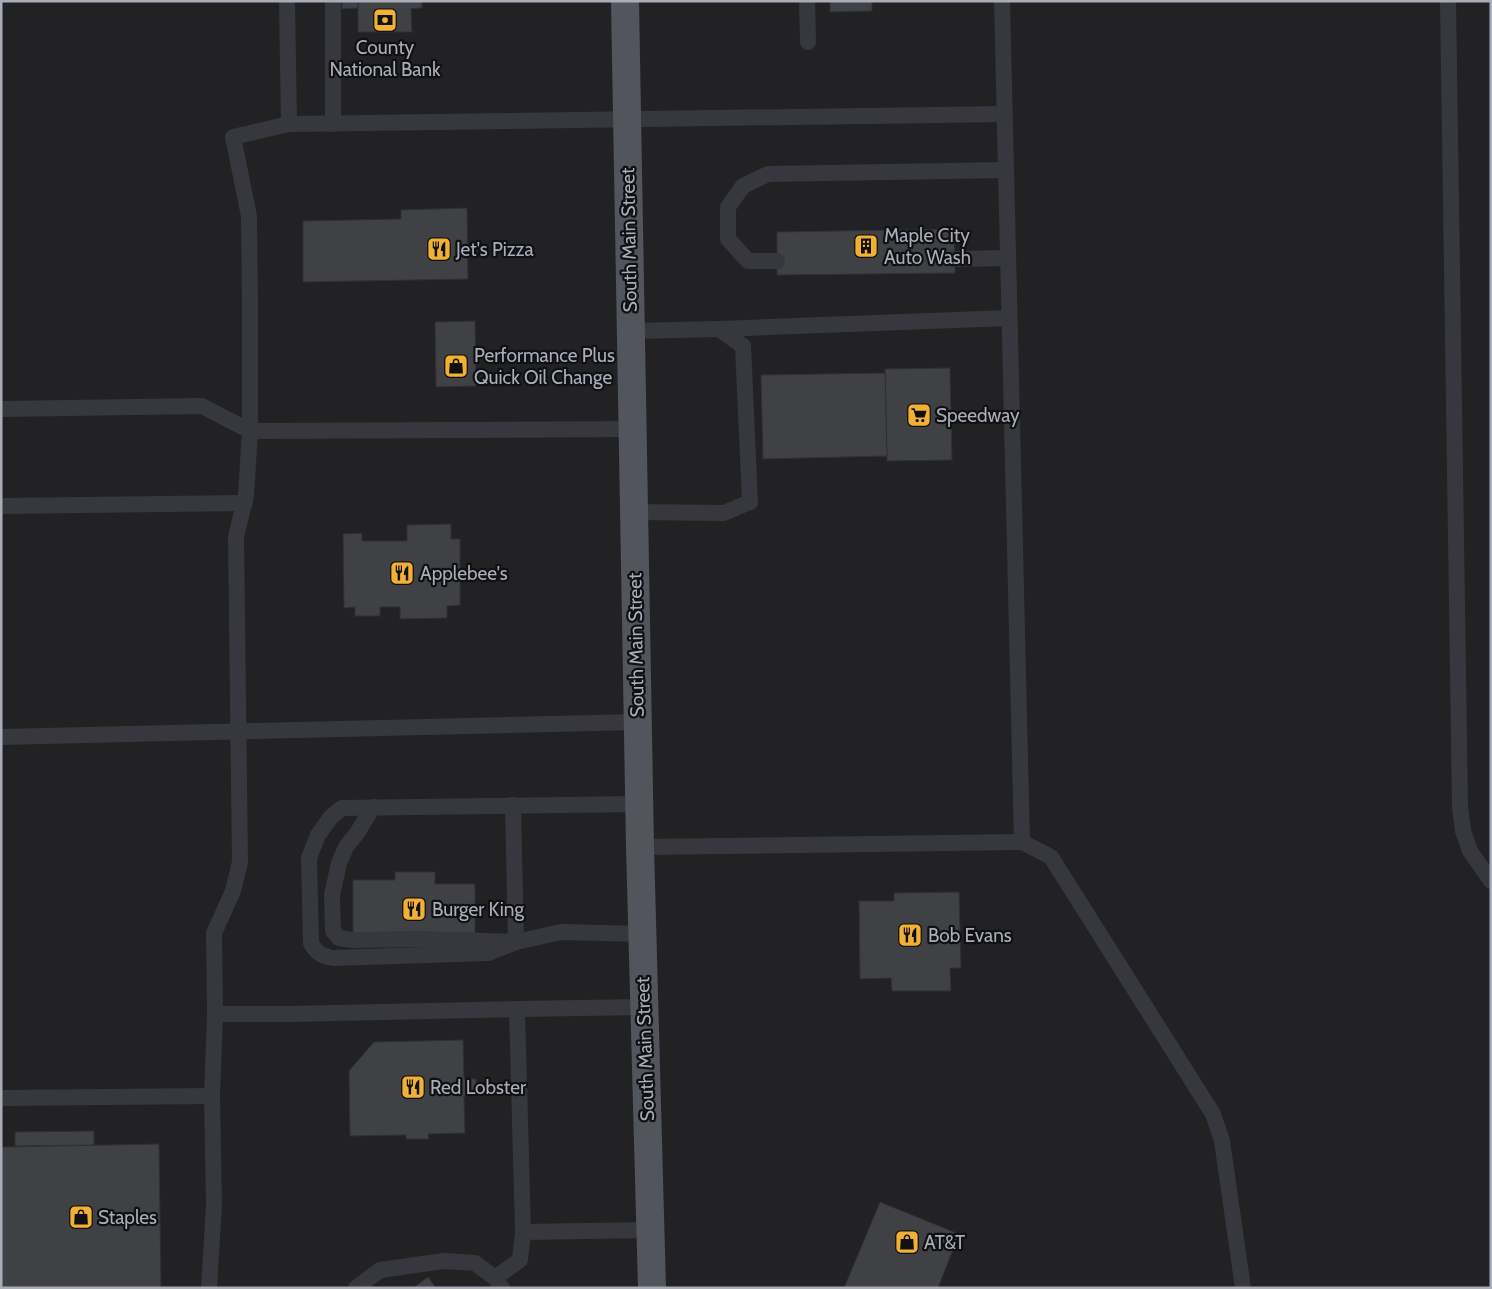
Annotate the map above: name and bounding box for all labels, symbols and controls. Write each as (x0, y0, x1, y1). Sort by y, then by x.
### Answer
bank icon: County National Bank (372, 7, 398, 33)
place label: County National Bank (329, 36, 441, 81)
street label: South Main Street (616, 167, 642, 313)
place label: Maple City Auto Wash (884, 224, 971, 269)
building icon: Maple City Auto Wash (853, 233, 879, 259)
restaurant icon: Jet's Pizza (426, 236, 452, 262)
place label: Jet's Pizza (455, 238, 534, 261)
place label: Performance Plus Quick Oil Change (474, 344, 615, 389)
shop icon: Performance Plus Quick Oil Change (443, 353, 469, 379)
supermarket icon: Speedway (906, 402, 932, 428)
place label: Speedway (936, 404, 1020, 427)
restaurant icon: Applebee's (389, 560, 415, 586)
place label: Applebee's (420, 562, 508, 585)
street label: South Main Street (623, 572, 649, 718)
restaurant icon: Burger King (401, 896, 427, 922)
place label: Burger King (432, 898, 524, 921)
restaurant icon: Bob Evans (897, 922, 923, 948)
place label: Bob Evans (928, 924, 1012, 947)
street label: South Main Street (631, 976, 659, 1122)
restaurant icon: Red Lobster (400, 1074, 426, 1100)
place label: Red Lobster (430, 1076, 526, 1099)
shop icon: Staples (68, 1204, 94, 1230)
place label: Staples (98, 1206, 157, 1229)
shop icon: AT&T (894, 1229, 920, 1255)
place label: AT&T (924, 1231, 965, 1254)

